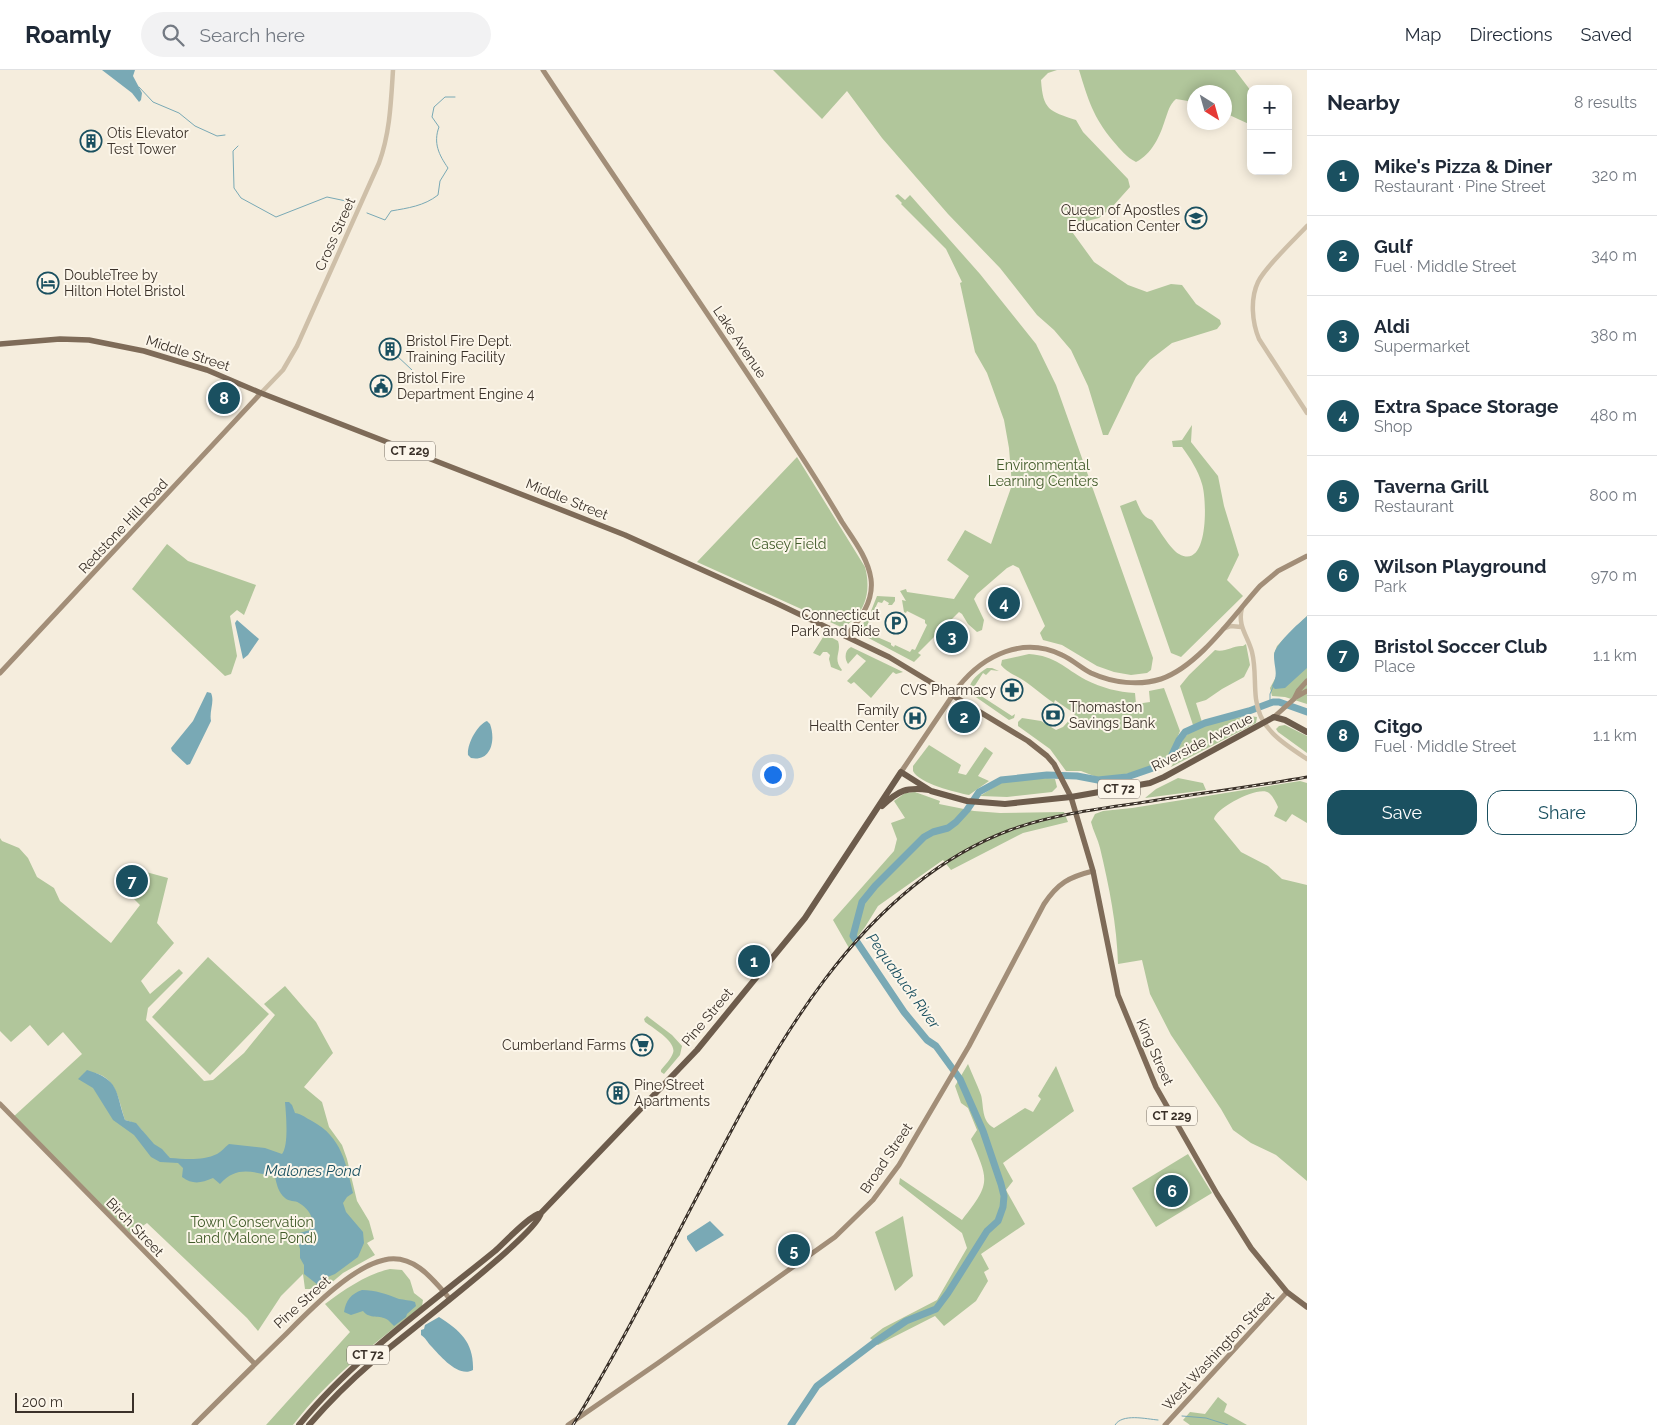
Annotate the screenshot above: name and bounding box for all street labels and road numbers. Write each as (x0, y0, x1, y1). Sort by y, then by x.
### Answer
street label: Cross Street (312, 195, 358, 273)
street label: Lake Avenue (710, 303, 770, 381)
street label: Middle Street (144, 332, 232, 374)
road number: CT 229 (385, 442, 435, 461)
street label: Redstone Hill Road (75, 475, 171, 577)
street label: Middle Street (524, 475, 611, 523)
street label: Riverside Avenue (1149, 710, 1255, 774)
road number: CT 72 (1098, 780, 1140, 799)
street label: Pine Street (678, 985, 736, 1049)
street label: King Street (1133, 1016, 1177, 1088)
road number: CT 229 (1147, 1106, 1197, 1126)
street label: Broad Street (857, 1120, 915, 1196)
street label: Birch Street (103, 1194, 167, 1260)
street label: Pine Street (270, 1272, 334, 1332)
street label: West Washington Street (1159, 1288, 1277, 1414)
road number: CT 72 (347, 1346, 389, 1364)

